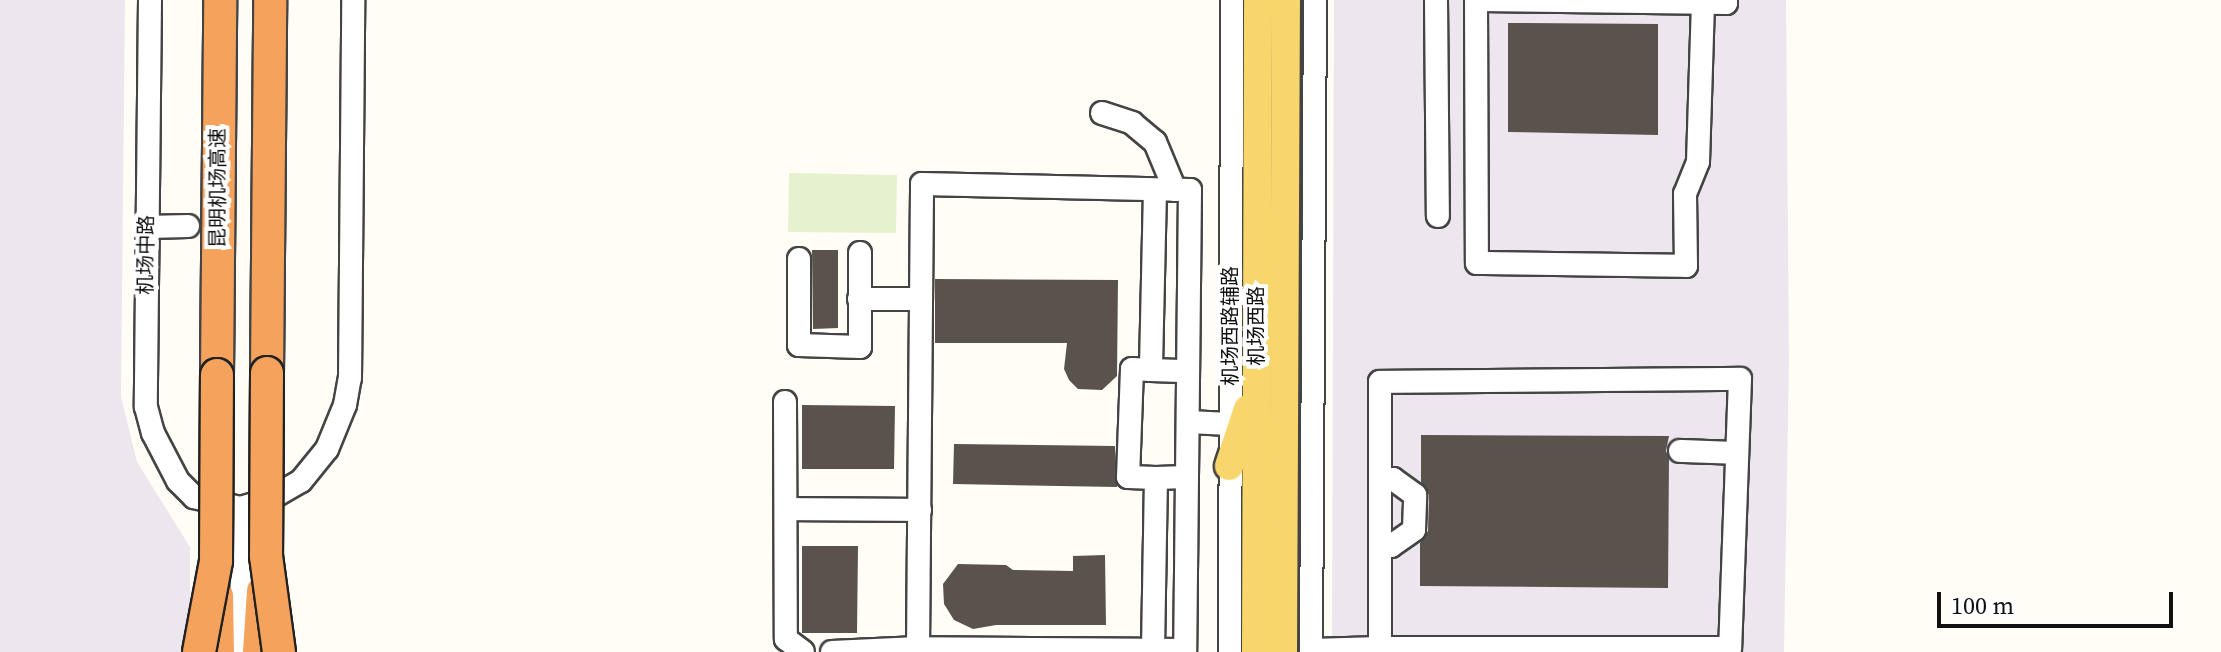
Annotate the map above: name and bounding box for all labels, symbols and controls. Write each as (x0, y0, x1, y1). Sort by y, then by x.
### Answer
street label: 昆明机场高速 (206, 128, 230, 248)
street label: 机场中路 (133, 215, 159, 295)
street label: 机场西路辅路 (1218, 266, 1242, 386)
street label: 机场西路 (1244, 286, 1268, 366)
scale bar (1941, 576, 2177, 626)
text: 100 m (1951, 589, 2014, 622)

